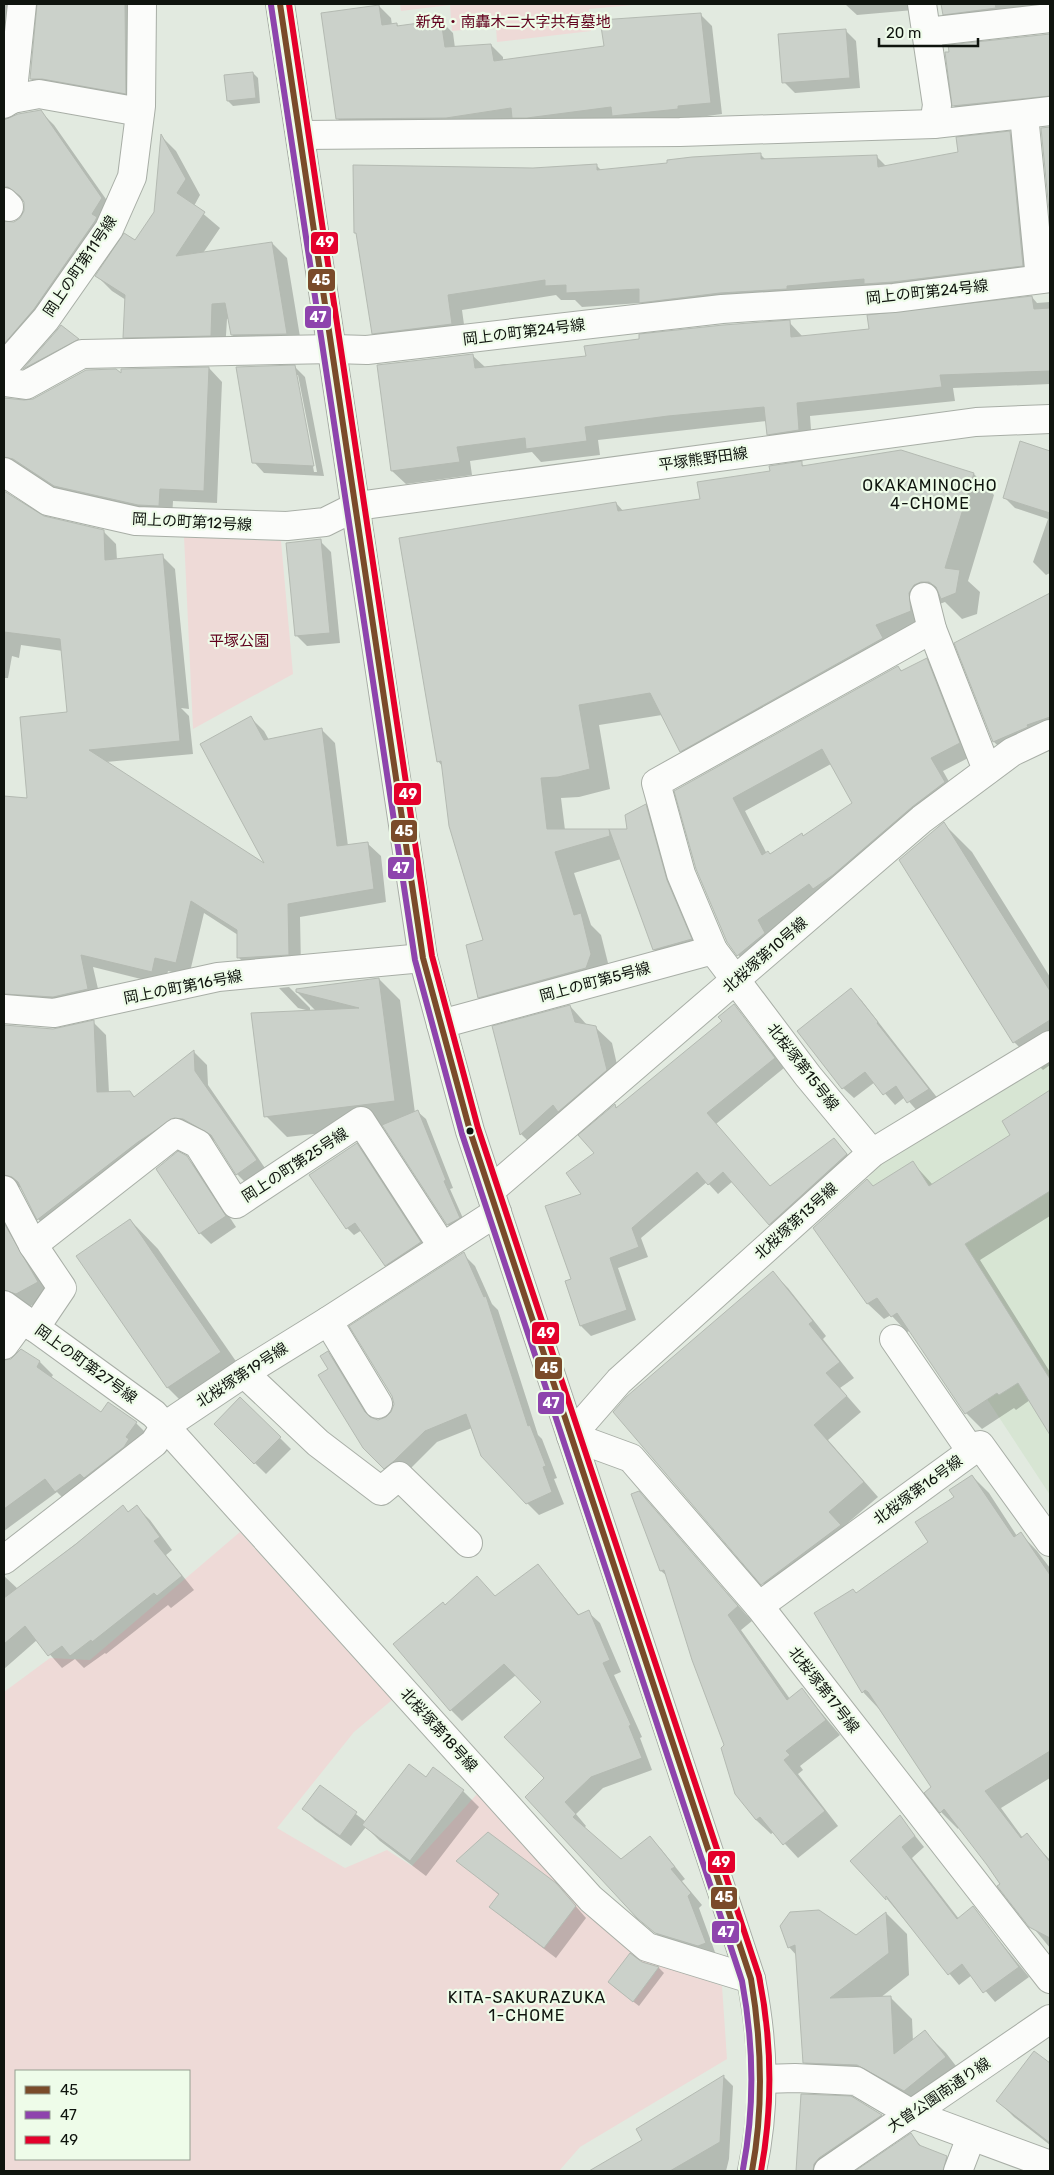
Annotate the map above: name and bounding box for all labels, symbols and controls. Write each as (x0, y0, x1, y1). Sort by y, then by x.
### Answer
park label: 新免・南轟木二大字共有墓地 (415, 13, 611, 31)
scale bar (879, 15, 978, 47)
text: 20 m (886, 24, 921, 42)
street label: 岡上の町第11号線 (40, 212, 120, 320)
line badge: 49 (310, 231, 339, 255)
text: 49 (316, 234, 334, 251)
line badge: 45 (307, 268, 336, 292)
text: 45 (312, 272, 330, 289)
street label: 岡上の町第24号線 (865, 277, 989, 307)
line badge: 47 (304, 305, 332, 329)
text: 47 (309, 309, 327, 326)
street label: 岡上の町第24号線 (462, 316, 586, 348)
street label: 平塚熊野田線 (657, 444, 749, 474)
district label: OKAKAMINOCHO 4-CHOME (862, 476, 998, 513)
street label: 岡上の町第12号線 (131, 510, 253, 534)
park label: 平塚公園 (209, 632, 269, 650)
line badge: 49 (393, 782, 422, 806)
text: 49 (399, 786, 417, 803)
line badge: 45 (390, 819, 418, 843)
text: 45 (395, 823, 413, 840)
line badge: 47 (387, 856, 415, 880)
text: 47 (392, 860, 410, 877)
street label: 北桜塚第10号線 (719, 913, 811, 997)
street label: 岡上の町第5号線 (538, 959, 652, 1005)
street label: 岡上の町第16号線 (122, 967, 244, 1007)
street label: 北桜塚第15号線 (763, 1020, 843, 1114)
street label: 岡上の町第25号線 (239, 1124, 351, 1206)
unlabelled marker (465, 1126, 475, 1136)
street label: 北桜塚第13号線 (751, 1179, 841, 1263)
street label: 岡上の町第27号線 (32, 1321, 140, 1407)
line badge: 49 (531, 1321, 560, 1345)
text: 49 (537, 1325, 555, 1342)
street label: 北桜塚第19号線 (193, 1339, 291, 1411)
line badge: 45 (534, 1356, 563, 1380)
text: 45 (540, 1360, 558, 1377)
line badge: 47 (537, 1391, 565, 1415)
text: 47 (542, 1395, 560, 1412)
street label: 北桜塚第16号線 (870, 1452, 966, 1528)
street label: 北桜塚第17号線 (785, 1643, 863, 1737)
street label: 北桜塚第18号線 (397, 1685, 481, 1775)
line badge: 49 (707, 1850, 736, 1874)
text: 49 (712, 1854, 730, 1871)
line badge: 45 (710, 1886, 738, 1910)
text: 45 (715, 1889, 733, 1906)
line badge: 47 (711, 1920, 740, 1944)
text: 47 (717, 1924, 735, 1941)
district label: KITA-SAKURAZUKA 1-CHOME (448, 1988, 606, 2025)
street label: 大曽公園南通り線 (884, 2054, 994, 2136)
legend (15, 2070, 190, 2160)
text: 45 (60, 2081, 78, 2099)
text: 47 (60, 2106, 77, 2124)
text: 49 (60, 2131, 78, 2149)

